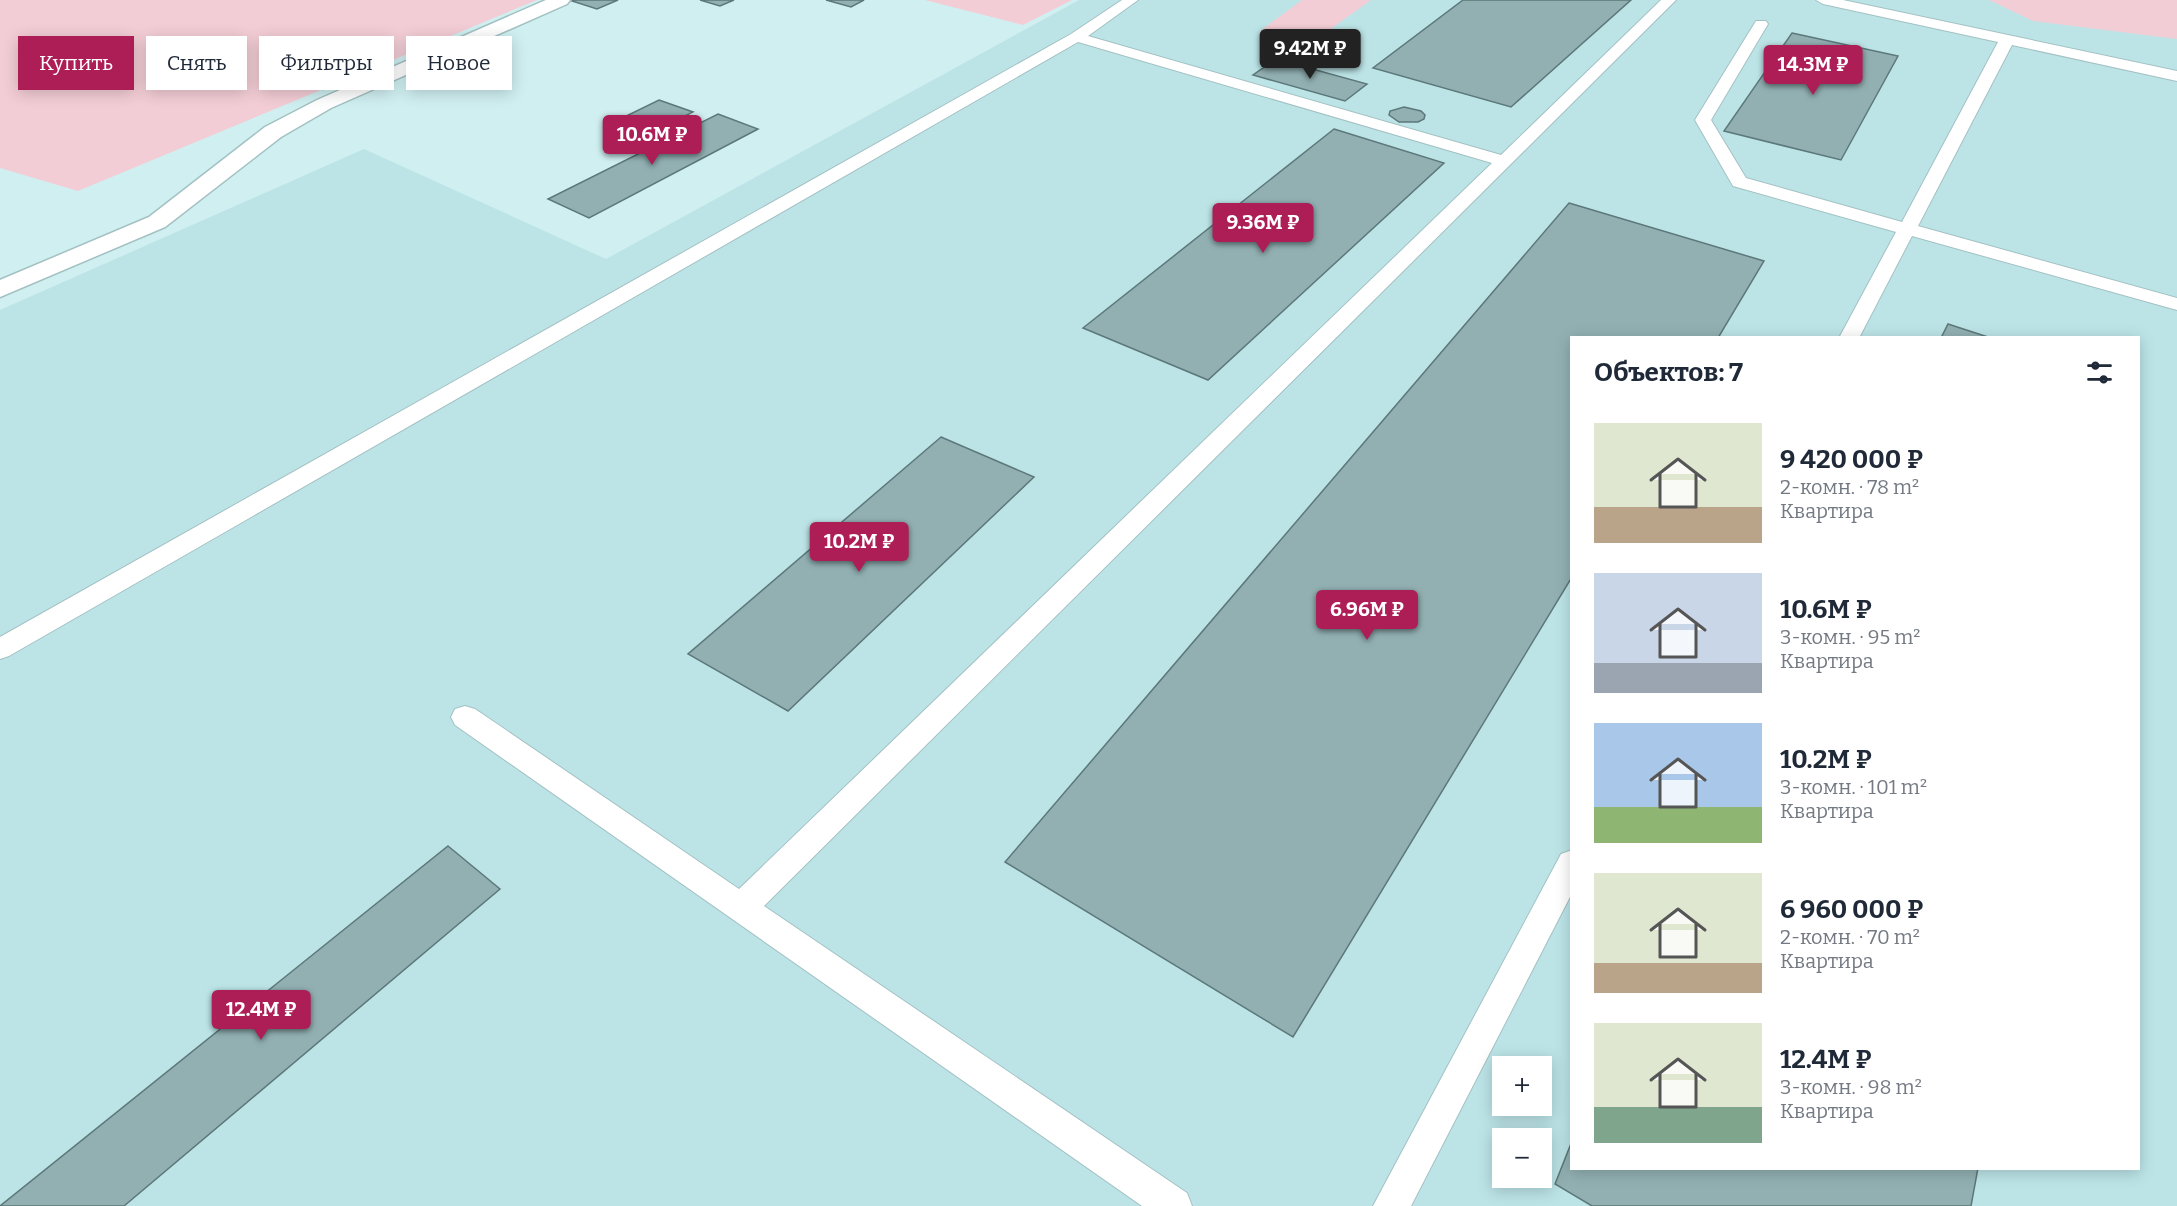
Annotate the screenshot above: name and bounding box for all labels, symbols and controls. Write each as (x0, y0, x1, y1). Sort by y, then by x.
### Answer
pin: 9.42M ₽ (1255, 29, 1365, 80)
chip: Купить (18, 36, 134, 90)
chip: Снять (146, 36, 247, 90)
chip: Фильтры (259, 36, 394, 90)
chip: Новое (406, 36, 512, 90)
text: 9.42M ₽ (1274, 36, 1346, 60)
pin: 14.3M ₽ (1758, 45, 1868, 96)
text: 14.3M ₽ (1778, 52, 1848, 76)
pin: 10.6M ₽ (597, 115, 707, 166)
text: 10.6M ₽ (617, 122, 687, 146)
pin: 9.36M ₽ (1208, 203, 1318, 254)
text: 9.36M ₽ (1227, 210, 1299, 234)
icon: filters (2083, 356, 2116, 389)
text: Объектов: 7 (1594, 357, 1743, 388)
text: 9 420 000 ₽ (1780, 444, 1923, 475)
icon: home (1642, 447, 1714, 519)
text: 2-комн. · 78 m² (1780, 475, 1919, 499)
text: Квартира (1780, 499, 1874, 523)
pin: 10.2M ₽ (804, 522, 914, 573)
text: 10.2M ₽ (824, 529, 894, 553)
pin: 6.96M ₽ (1312, 590, 1422, 641)
text: 10.6M ₽ (1780, 594, 1872, 625)
text: 6.96M ₽ (1330, 597, 1404, 621)
icon: home (1642, 597, 1714, 669)
text: 3-комн. · 95 m² (1780, 625, 1920, 649)
text: Квартира (1780, 649, 1874, 673)
text: 10.2M ₽ (1780, 744, 1872, 775)
icon: home (1642, 747, 1714, 819)
text: 3-комн. · 101 m² (1780, 775, 1927, 799)
text: Квартира (1780, 799, 1874, 823)
text: 6 960 000 ₽ (1780, 894, 1923, 925)
icon: home (1642, 897, 1714, 969)
text: 2-комн. · 70 m² (1780, 925, 1920, 949)
text: Квартира (1780, 949, 1874, 973)
pin: 12.4M ₽ (206, 990, 316, 1041)
text: 12.4M ₽ (226, 997, 296, 1021)
text: 12.4M ₽ (1780, 1044, 1872, 1075)
icon: home (1642, 1047, 1714, 1119)
map controls (1492, 1056, 1552, 1188)
button: + (1492, 1056, 1552, 1116)
text: 3-комн. · 98 m² (1780, 1075, 1922, 1099)
text: Квартира (1780, 1099, 1874, 1123)
button: − (1492, 1128, 1552, 1188)

